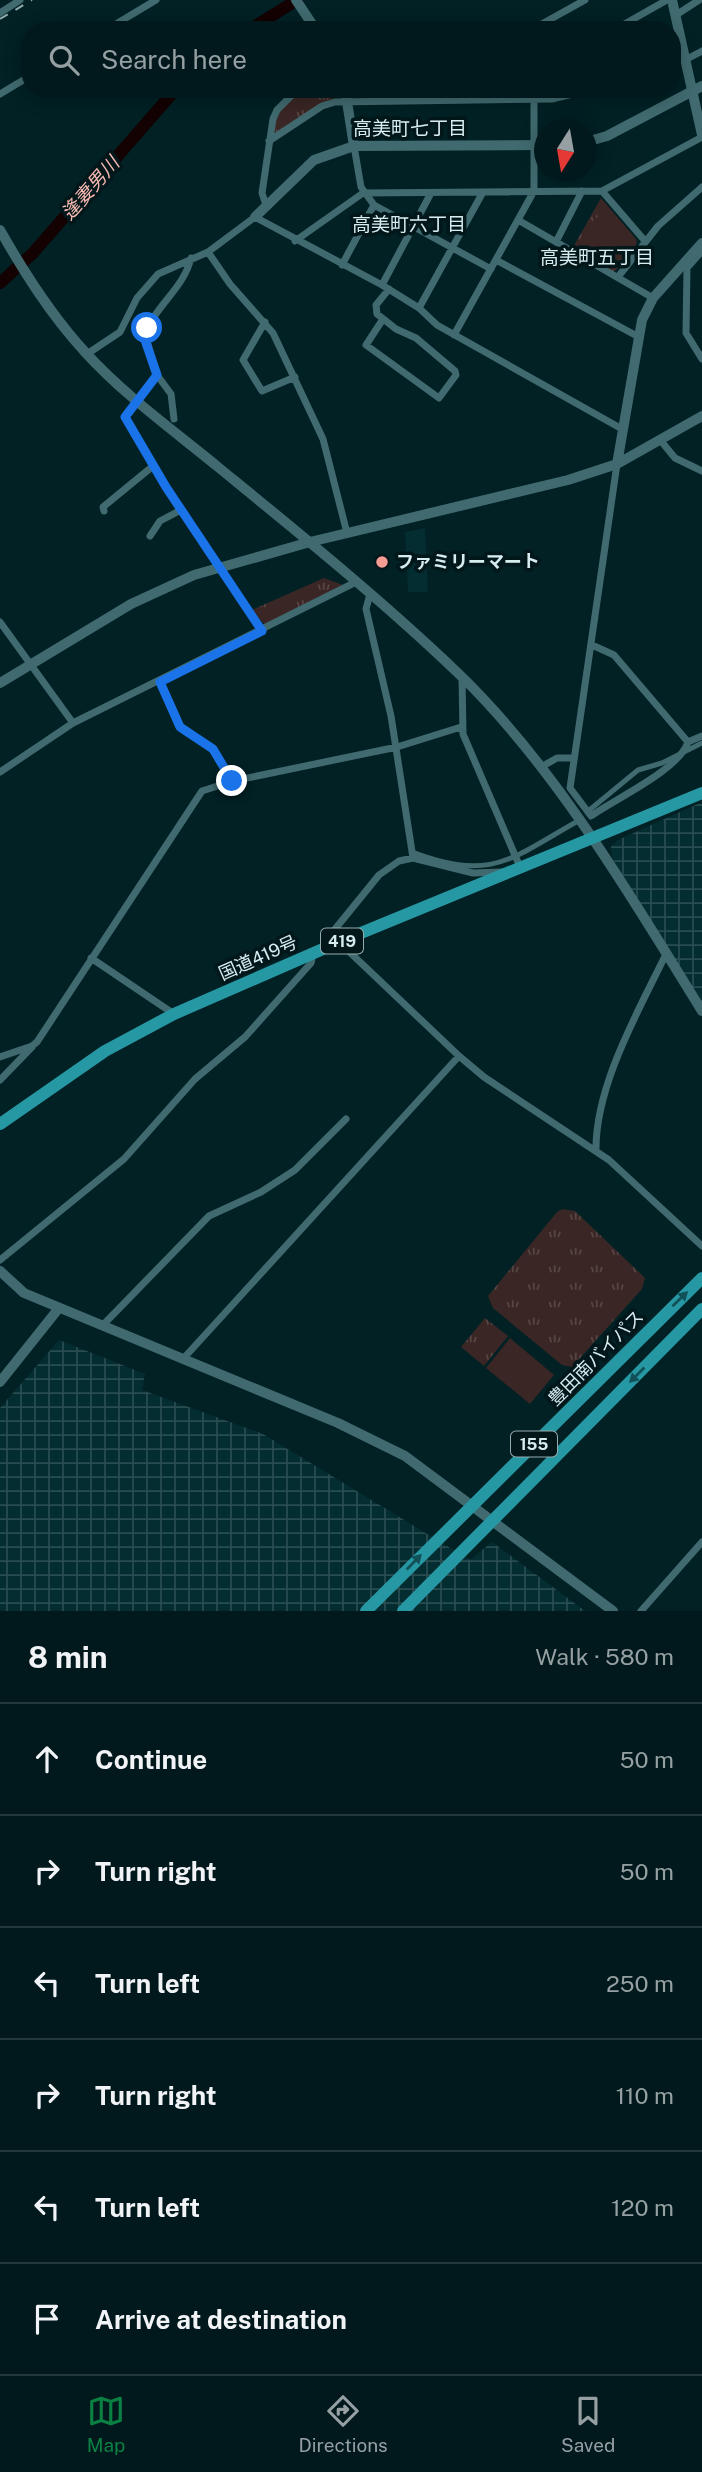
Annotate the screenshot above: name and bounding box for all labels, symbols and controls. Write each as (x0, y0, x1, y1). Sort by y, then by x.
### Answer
search box (21, 21, 681, 98)
icon: search (45, 41, 83, 79)
text: Search here (101, 44, 247, 75)
district label: 高美町七丁目 (353, 117, 467, 139)
north arrow (534, 119, 597, 182)
water label: 逢妻男川 (57, 151, 125, 224)
district label: 高美町六丁目 (352, 213, 466, 235)
district label: 高美町五丁目 (540, 246, 654, 268)
route start (131, 312, 162, 343)
place label: ファミリーマート (396, 551, 540, 572)
marker: ファミリーマート (374, 554, 390, 570)
route end (216, 765, 247, 796)
road number: 419 (321, 928, 363, 953)
street label: 国道419号 (215, 931, 300, 984)
one-way arrow (671, 1291, 688, 1307)
street label: 豊田南バイパス (544, 1306, 647, 1409)
one-way arrow (629, 1366, 645, 1383)
road number: 155 (511, 1432, 557, 1456)
one-way arrow (405, 1554, 421, 1571)
text: 8 min (28, 1639, 108, 1675)
text: Walk · 580 m (535, 1643, 674, 1670)
icon: ahead (28, 1740, 66, 1778)
text: Continue (95, 1744, 207, 1775)
text: 50 m (620, 1746, 674, 1773)
icon: right (28, 1852, 66, 1890)
text: Turn right (95, 1856, 217, 1887)
text: 50 m (620, 1858, 674, 1885)
icon: left (28, 1964, 66, 2002)
text: Turn left (95, 1968, 200, 1999)
text: 250 m (606, 1970, 674, 1997)
icon: right (28, 2076, 66, 2114)
text: Turn right (95, 2080, 217, 2111)
text: 110 m (616, 2082, 674, 2109)
icon: left (28, 2188, 66, 2226)
text: Turn left (95, 2192, 200, 2223)
text: 120 m (611, 2194, 674, 2221)
icon: arrive (28, 2300, 66, 2338)
text: Arrive at destination (95, 2304, 347, 2335)
tab: Map (87, 2392, 125, 2456)
tab: Directions (298, 2392, 388, 2456)
tab: Saved (561, 2392, 615, 2456)

